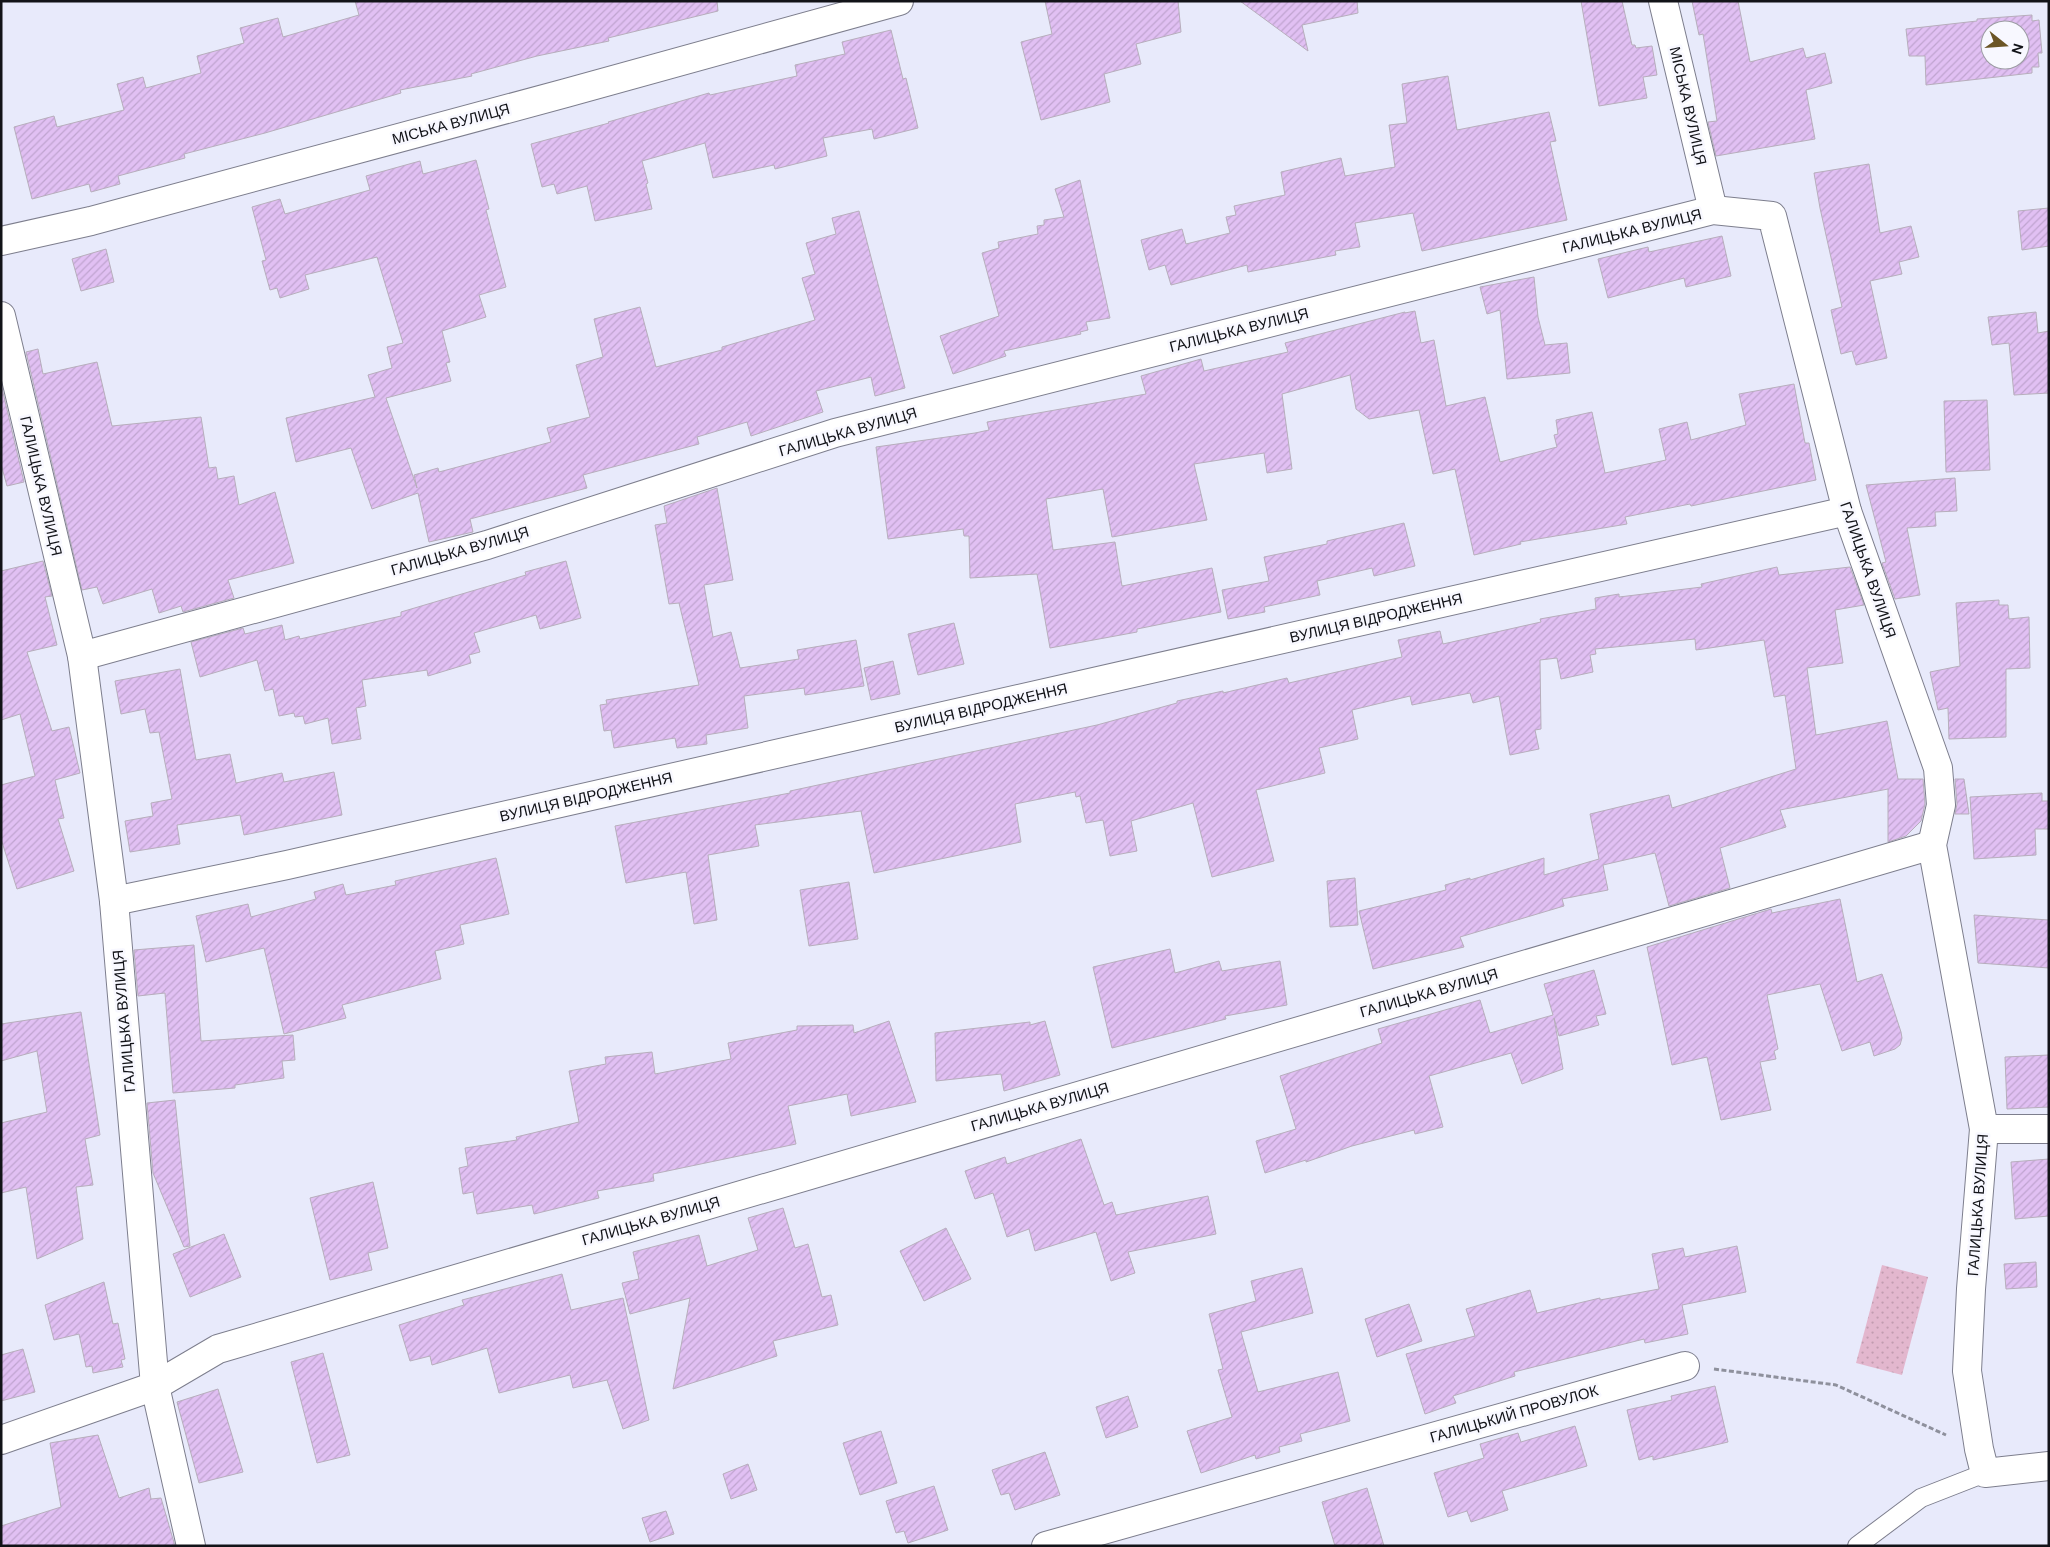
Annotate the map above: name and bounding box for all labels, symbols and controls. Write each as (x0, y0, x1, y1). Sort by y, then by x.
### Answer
north arrow (1980, 20, 2030, 70)
text: N (2007, 41, 2028, 56)
street label: МІСЬКА ВУЛИЦЯ (1665, 45, 1711, 167)
street label: МІСЬКА ВУЛИЦЯ (390, 99, 512, 149)
street label: ГАЛИЦЬКА ВУЛИЦЯ (1560, 204, 1704, 258)
street label: ГАЛИЦЬКА ВУЛИЦЯ (1167, 303, 1311, 357)
street label: ГАЛИЦЬКА ВУЛИЦЯ (777, 403, 919, 461)
street label: ГАЛИЦЬКА ВУЛИЦЯ (15, 414, 67, 558)
street label: ГАЛИЦЬКА ВУЛИЦЯ (1835, 499, 1901, 641)
street label: ГАЛИЦЬКА ВУЛИЦЯ (389, 522, 531, 580)
street label: ВУЛИЦЯ ВІДРОДЖЕННЯ (1288, 588, 1464, 648)
street label: ВУЛИЦЯ ВІДРОДЖЕННЯ (893, 678, 1069, 738)
street label: ВУЛИЦЯ ВІДРОДЖЕННЯ (498, 767, 674, 827)
street label: ГАЛИЦЬКА ВУЛИЦЯ (108, 949, 140, 1093)
street label: ГАЛИЦЬКА ВУЛИЦЯ (1358, 964, 1500, 1022)
street label: ГАЛИЦЬКА ВУЛИЦЯ (969, 1078, 1111, 1136)
street label: ГАЛИЦЬКА ВУЛИЦЯ (1963, 1133, 1993, 1277)
street label: ГАЛИЦЬКА ВУЛИЦЯ (580, 1192, 722, 1250)
street label: ГАЛИЦЬКИЙ ПРОВУЛОК (1428, 1380, 1601, 1448)

